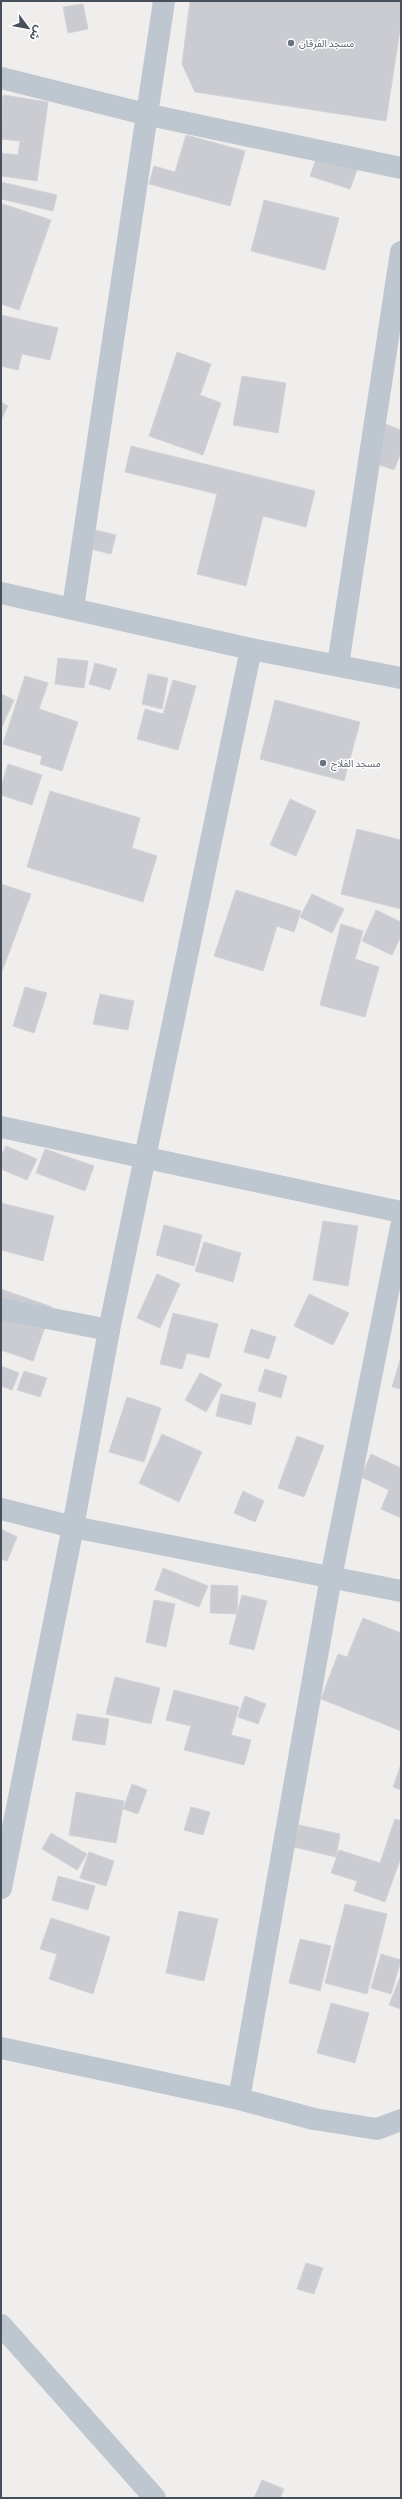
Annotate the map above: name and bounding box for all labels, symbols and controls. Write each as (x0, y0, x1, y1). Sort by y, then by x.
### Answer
north arrow (8, 8, 48, 48)
text: ش (27, 23, 46, 43)
place label: مسجد الفرقان (299, 37, 354, 50)
marker: مسجد الفرقان (286, 38, 296, 48)
place label: مسجد الفلاح (331, 757, 381, 771)
marker: مسجد الفلاح (318, 758, 328, 768)

